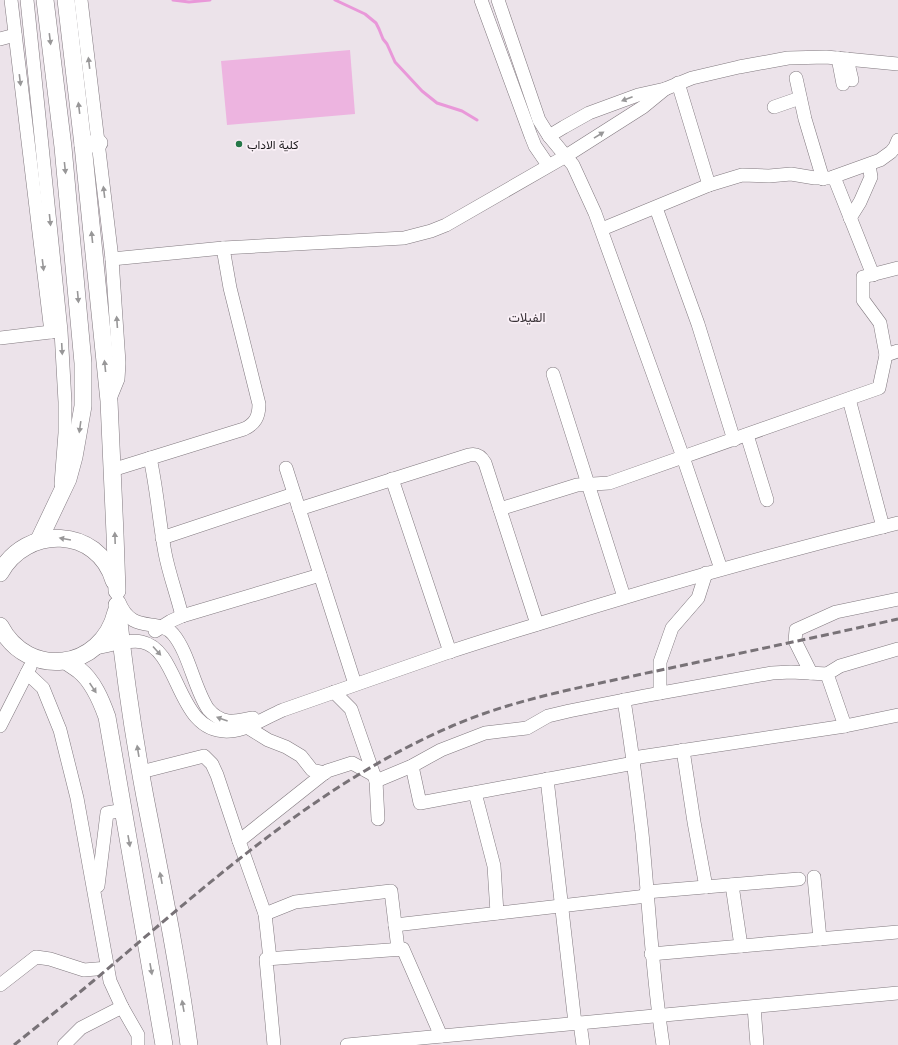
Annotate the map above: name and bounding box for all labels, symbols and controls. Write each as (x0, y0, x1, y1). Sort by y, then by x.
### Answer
one-way arrow (46, 33, 53, 45)
one-way arrow (86, 57, 92, 69)
one-way arrow (17, 74, 24, 86)
one-way arrow (621, 96, 633, 102)
one-way arrow (76, 102, 82, 114)
one-way arrow (593, 131, 605, 138)
place label: كلية الاداب (247, 136, 298, 153)
marker: كلية الاداب (234, 139, 244, 149)
one-way arrow (62, 162, 68, 174)
one-way arrow (101, 186, 108, 198)
one-way arrow (46, 214, 53, 226)
one-way arrow (89, 231, 96, 243)
one-way arrow (40, 259, 46, 271)
one-way arrow (74, 291, 81, 303)
district label: الفيلات (508, 308, 546, 326)
one-way arrow (113, 316, 120, 328)
one-way arrow (59, 343, 65, 356)
one-way arrow (102, 360, 109, 372)
one-way arrow (77, 421, 83, 433)
one-way arrow (112, 532, 119, 544)
one-way arrow (59, 536, 71, 542)
one-way arrow (153, 646, 162, 656)
one-way arrow (89, 683, 97, 693)
one-way arrow (216, 715, 228, 721)
one-way arrow (135, 744, 141, 757)
one-way arrow (126, 834, 132, 847)
one-way arrow (158, 872, 164, 884)
one-way arrow (148, 963, 154, 975)
one-way arrow (180, 1000, 186, 1013)

